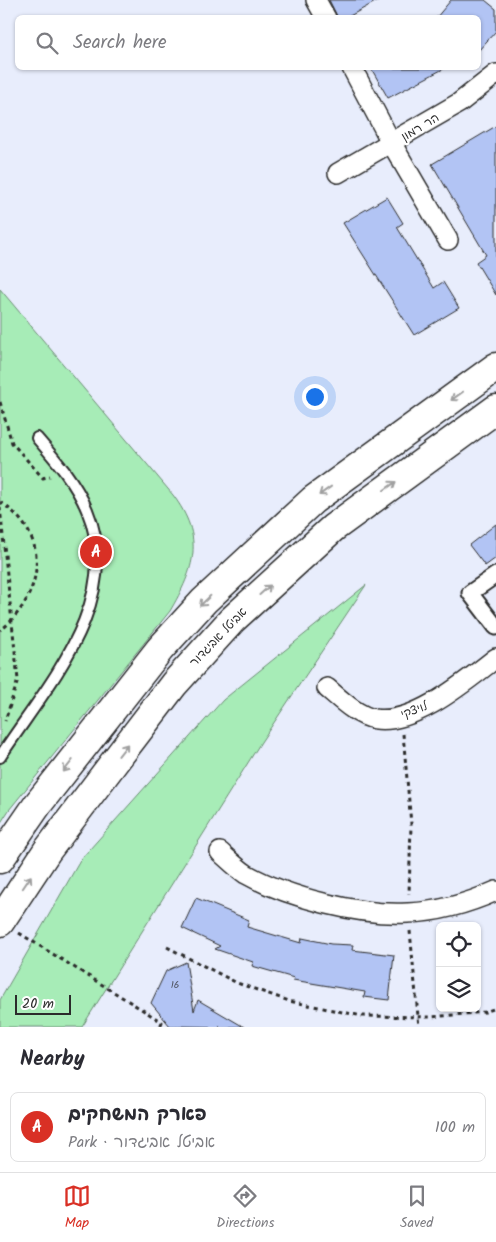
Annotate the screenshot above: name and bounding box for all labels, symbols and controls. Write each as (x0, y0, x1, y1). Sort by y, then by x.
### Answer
search box (15, 15, 481, 70)
text: Search here (73, 28, 167, 58)
icon: search (33, 29, 61, 57)
street label: הר רמון (398, 109, 443, 146)
your location (302, 384, 328, 410)
one-way arrow (450, 391, 464, 401)
one-way arrow (383, 481, 396, 492)
one-way arrow (319, 486, 332, 497)
pin: A (80, 533, 112, 571)
one-way arrow (259, 584, 272, 596)
one-way arrow (199, 594, 211, 607)
street label: אביטל אביגדור (185, 603, 252, 671)
street label: לויצקי (398, 697, 431, 724)
one-way arrow (117, 744, 128, 757)
one-way arrow (63, 759, 73, 773)
one-way arrow (22, 875, 32, 889)
map controls (436, 922, 481, 1012)
button: locate (436, 922, 481, 967)
button: layers (436, 967, 481, 1012)
house number: 16 (171, 977, 179, 993)
scale bar (15, 992, 71, 1015)
text: 20 m (22, 993, 54, 1015)
text: Nearby (20, 1043, 85, 1076)
text: פארק המשחקים (68, 1100, 207, 1130)
text: A (32, 1115, 42, 1140)
text: 100 m (435, 1115, 475, 1140)
text: Park · אביטל אביגדור (68, 1130, 215, 1155)
tab: Map (63, 1182, 91, 1234)
tab: Directions (216, 1182, 274, 1234)
tab: Saved (400, 1182, 433, 1234)

